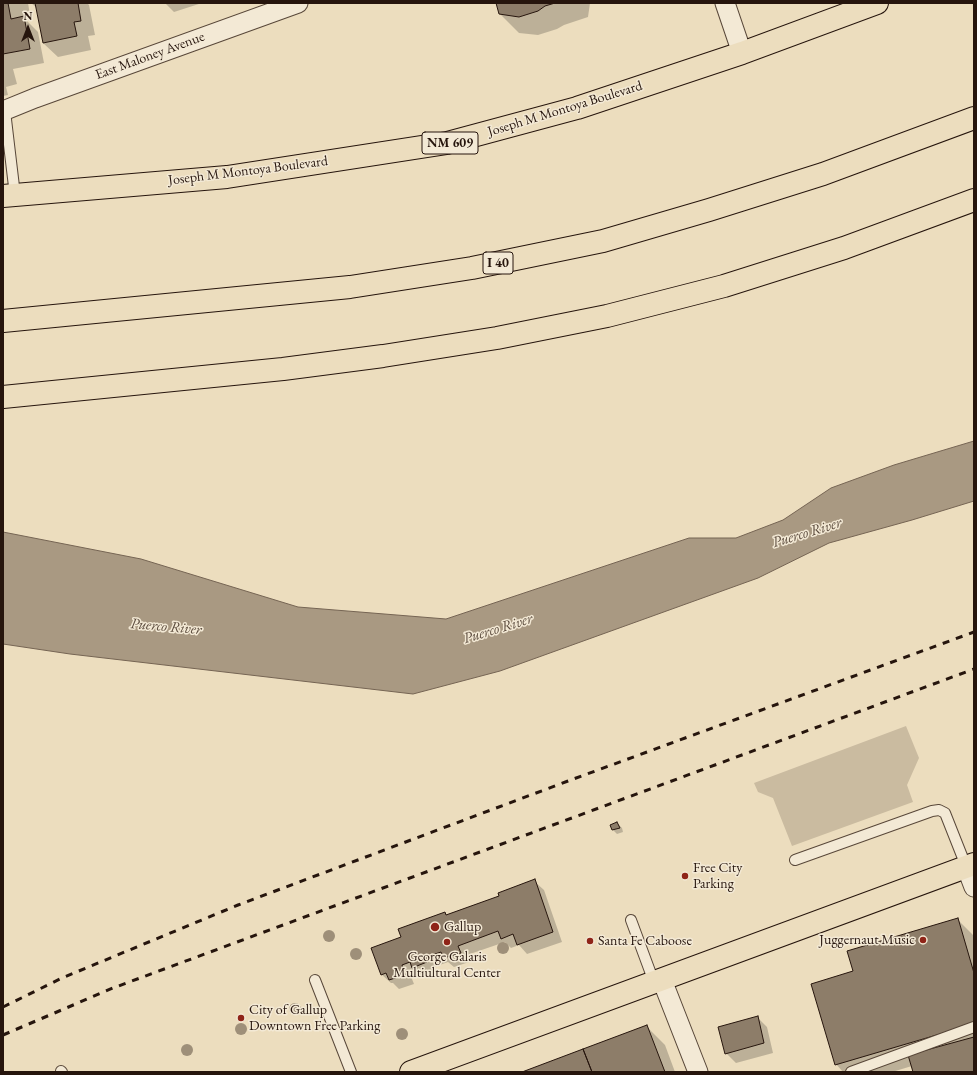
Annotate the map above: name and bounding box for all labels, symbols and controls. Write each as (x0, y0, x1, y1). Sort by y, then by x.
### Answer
north arrow (8, 8, 48, 48)
text: N (24, 9, 32, 23)
street label: East Maloney Avenue (93, 28, 207, 84)
street label: Joseph M Montoya Boulevard (486, 77, 644, 141)
road number: NM 609 (422, 132, 478, 154)
street label: Joseph M Montoya Boulevard (167, 153, 329, 189)
road number: I 40 (483, 252, 513, 274)
water label: Puerco River (770, 514, 844, 552)
water label: Puerco River (461, 610, 535, 648)
water label: Puerco River (130, 615, 202, 639)
place label: Free City Parking (693, 860, 742, 892)
marker: Free City Parking (680, 871, 690, 881)
place label: Gallup (444, 919, 481, 935)
marker: Gallup (429, 921, 441, 933)
place label: Juggernaut Music (819, 932, 915, 948)
place label: Santa Fe Caboose (598, 933, 692, 949)
marker: Juggernaut Music (918, 935, 928, 945)
marker: Santa Fe Caboose (585, 936, 595, 946)
marker: George Galaris Multiultural Center (442, 937, 452, 947)
place label: George Galaris Multiultural Center (393, 949, 501, 982)
place label: City of Gallup Downtown Free Parking (249, 1002, 380, 1034)
marker: City of Gallup Downtown Free Parking (236, 1013, 246, 1023)

